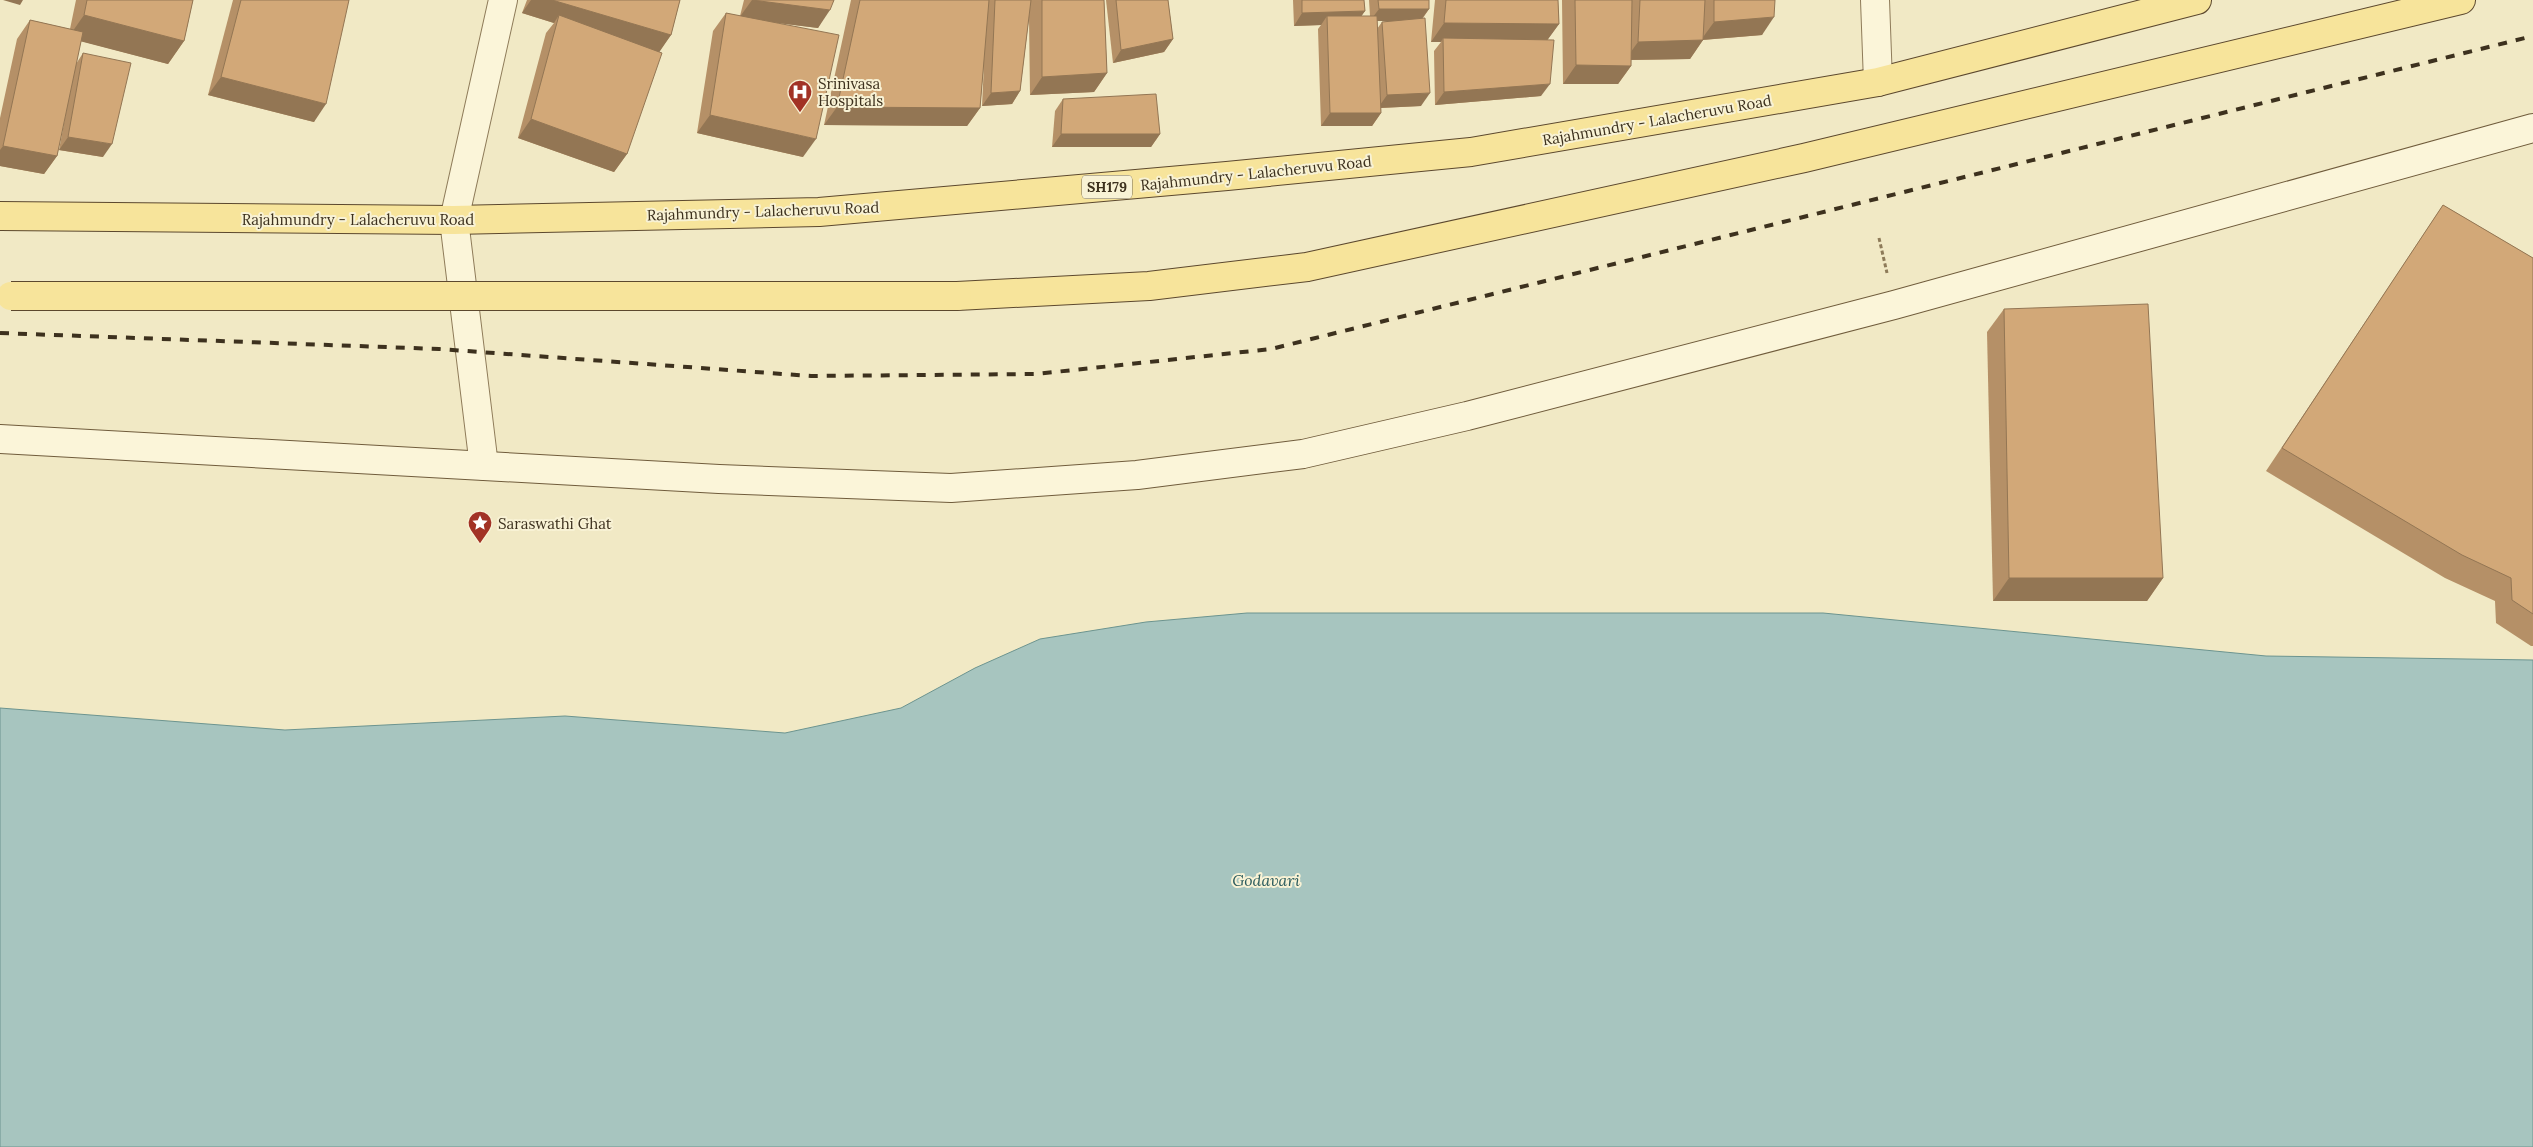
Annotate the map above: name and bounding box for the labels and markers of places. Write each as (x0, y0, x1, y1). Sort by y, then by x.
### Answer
place label: Srinivasa Hospitals (818, 74, 883, 110)
hospital icon: Srinivasa Hospitals (787, 79, 813, 113)
place icon: Saraswathi Ghat (467, 510, 493, 544)
place label: Saraswathi Ghat (498, 514, 612, 533)

